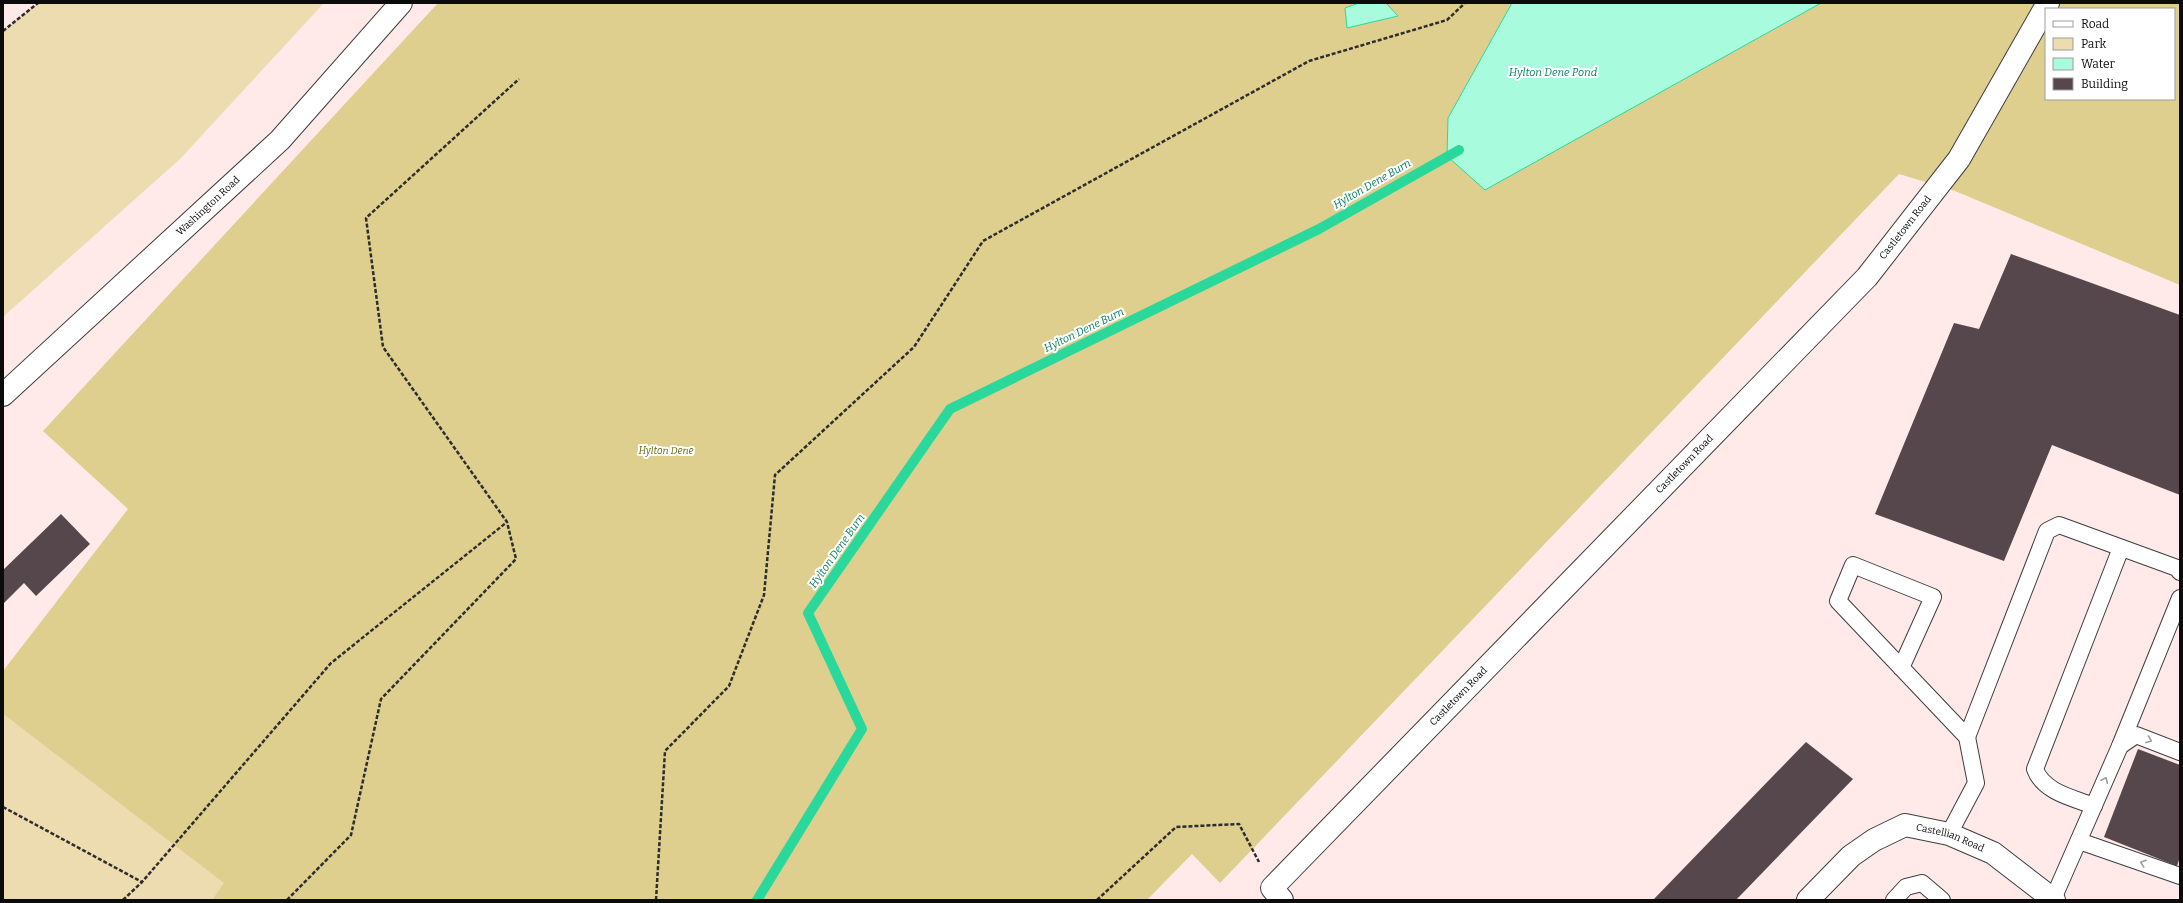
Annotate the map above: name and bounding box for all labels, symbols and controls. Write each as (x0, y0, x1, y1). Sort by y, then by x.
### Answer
legend (2045, 8, 2175, 100)
text: Road (2081, 17, 2109, 31)
text: Park (2081, 37, 2107, 51)
text: Water (2081, 57, 2116, 71)
water label: Hylton Dene Pond (1509, 66, 1598, 79)
text: Building (2081, 77, 2128, 91)
water label: Hylton Dene Burn (1331, 156, 1413, 211)
street label: Washington Road (174, 174, 243, 238)
street label: Castletown Road (1877, 193, 1934, 262)
water label: Hylton Dene Burn (1042, 305, 1126, 355)
street label: Castletown Road (1653, 432, 1716, 496)
park label: Hylton Dene (638, 445, 694, 457)
water label: Hylton Dene Burn (807, 511, 868, 591)
street label: Castletown Road (1427, 665, 1490, 728)
one-way arrow (2145, 735, 2153, 743)
one-way arrow (2101, 776, 2109, 783)
street label: Castellian Road (1915, 821, 1986, 855)
one-way arrow (2140, 859, 2147, 868)

